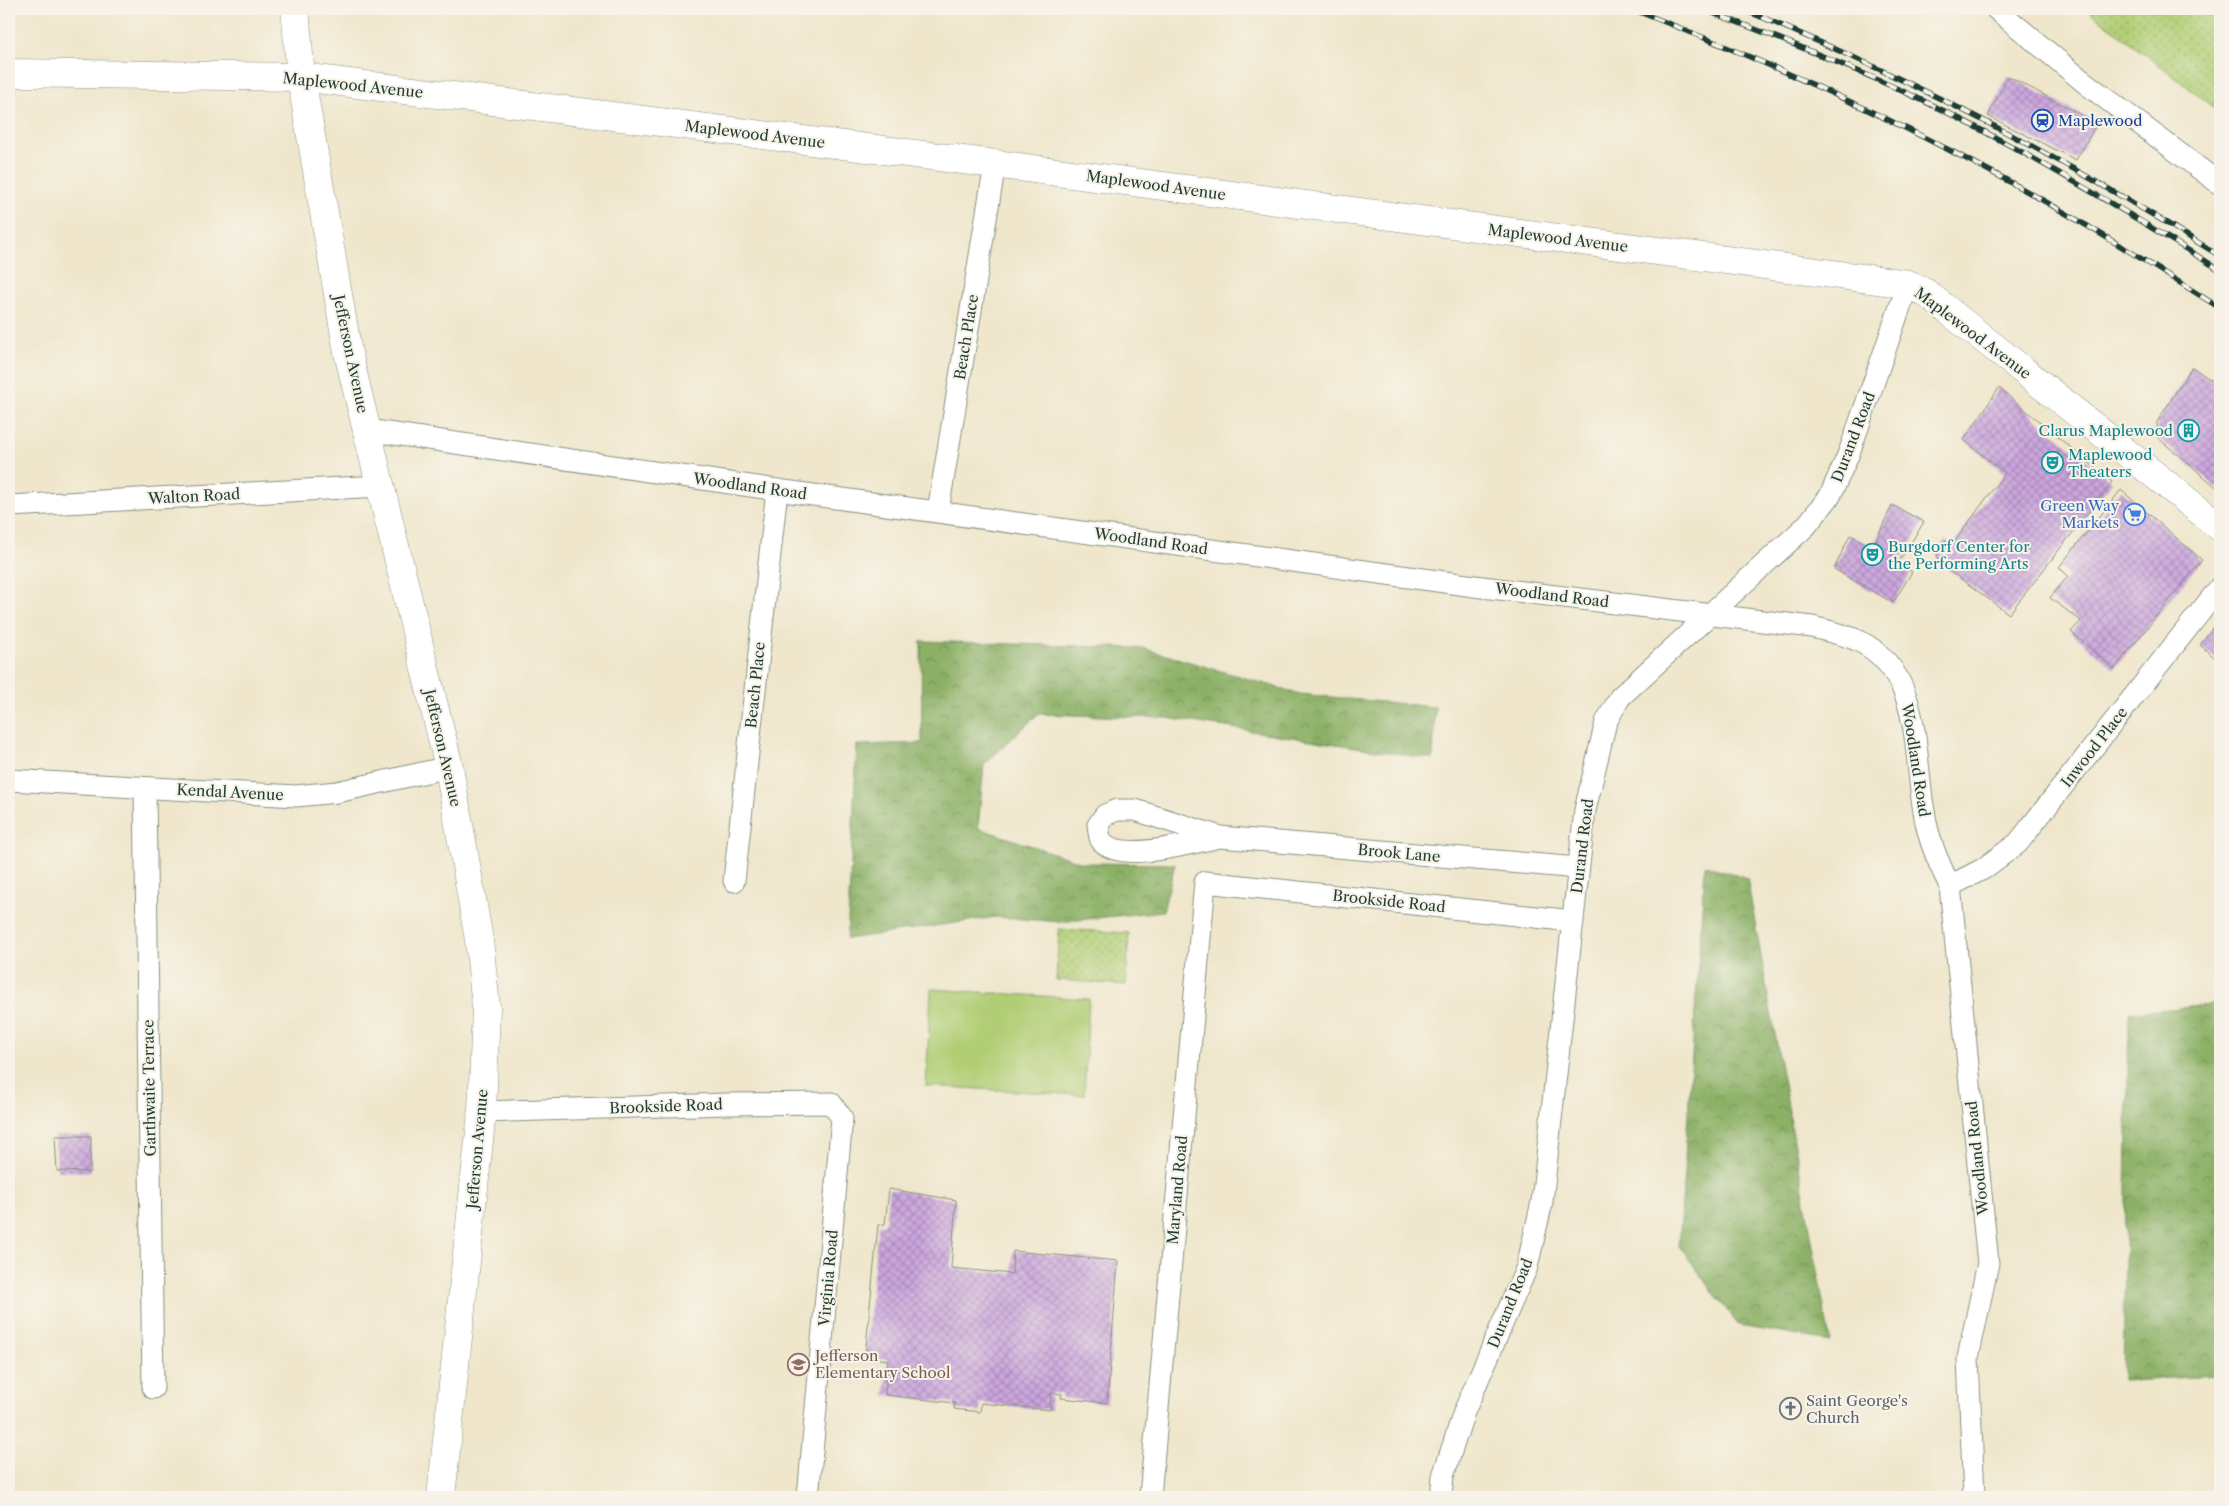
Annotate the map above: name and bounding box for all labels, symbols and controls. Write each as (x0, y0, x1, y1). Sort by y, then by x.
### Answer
street label: Maplewood Avenue (282, 68, 424, 102)
station icon: Maplewood (2030, 108, 2054, 132)
place label: Maplewood (2058, 111, 2142, 130)
street label: Maplewood Avenue (684, 116, 826, 152)
street label: Maplewood Avenue (1085, 166, 1227, 204)
street label: Maplewood Avenue (1487, 220, 1629, 256)
street label: Maplewood Avenue (1911, 283, 2035, 383)
street label: Jefferson Avenue (329, 291, 373, 415)
street label: Beach Place (950, 293, 982, 381)
street label: Durand Road (1827, 389, 1879, 485)
building icon: Clarus Maplewood (2177, 418, 2201, 442)
place label: Clarus Maplewood (2039, 421, 2173, 440)
place label: Maplewood Theaters (2068, 445, 2152, 481)
theatre icon: Maplewood Theaters (2040, 451, 2064, 475)
street label: Woodland Road (691, 468, 808, 503)
street label: Walton Road (146, 484, 241, 508)
place label: Green Way Markets (2040, 496, 2120, 532)
supermarket icon: Green Way Markets (2123, 502, 2147, 526)
street label: Woodland Road (1092, 523, 1209, 558)
place label: Burgdorf Center for the Performing Arts (1888, 537, 2030, 573)
theatre icon: Burgdorf Center for the Performing Arts (1860, 543, 1884, 567)
street label: Woodland Road (1493, 578, 1610, 611)
street label: Beach Place (741, 641, 769, 729)
street label: Jefferson Avenue (420, 685, 466, 809)
street label: Woodland Road (1897, 701, 1934, 818)
street label: Inwood Place (2057, 703, 2131, 791)
street label: Kendal Avenue (176, 780, 284, 804)
street label: Durand Road (1567, 798, 1597, 894)
street label: Brook Lane (1357, 840, 1441, 866)
street label: Brookside Road (1332, 886, 1446, 916)
street label: Garthwaite Terrace (138, 1019, 160, 1157)
street label: Jefferson Avenue (462, 1088, 492, 1212)
street label: Brookside Road (609, 1095, 723, 1117)
street label: Woodland Road (1962, 1100, 1993, 1217)
street label: Maryland Road (1163, 1135, 1191, 1245)
street label: Virginia Road (814, 1229, 842, 1328)
street label: Durand Road (1483, 1255, 1537, 1351)
place label: Jefferson Elementary School (813, 1346, 951, 1382)
school or university icon: Jefferson Elementary School (787, 1352, 811, 1376)
place label: Saint George's Church (1806, 1391, 1908, 1427)
church icon: Saint George's Church (1778, 1397, 1802, 1421)

